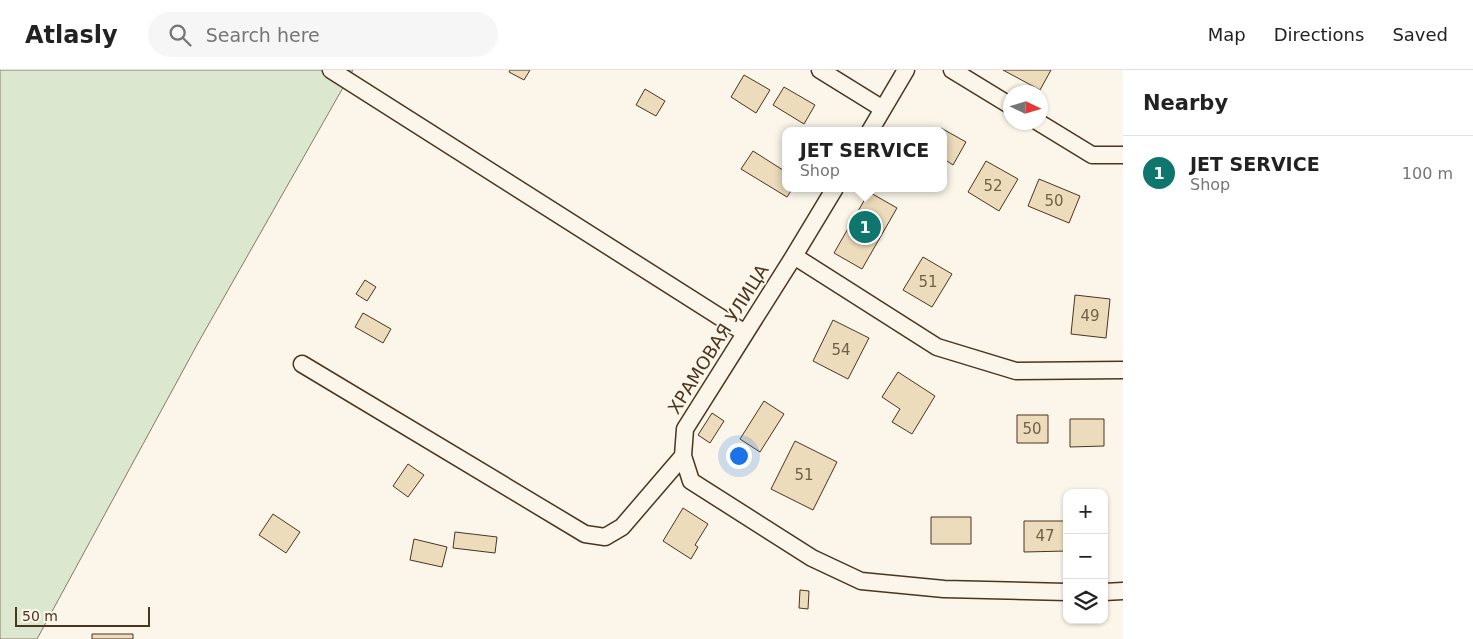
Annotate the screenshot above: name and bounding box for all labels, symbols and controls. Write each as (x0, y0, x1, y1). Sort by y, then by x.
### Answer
search box (148, 12, 498, 57)
text: Atlasly (25, 21, 118, 49)
icon: search (166, 21, 194, 49)
text: Search here (206, 24, 320, 46)
text: Map (1208, 24, 1246, 45)
text: Directions (1274, 24, 1364, 45)
text: Saved (1392, 24, 1448, 45)
north arrow (1003, 85, 1048, 130)
text: Nearby (1143, 91, 1228, 115)
popup (782, 127, 947, 192)
text: JET SERVICE (800, 139, 929, 161)
text: JET SERVICE (1190, 153, 1320, 175)
text: Shop (800, 161, 840, 180)
text: 1 (1153, 164, 1165, 183)
text: 100 m (1402, 164, 1453, 183)
text: Shop (1190, 175, 1230, 194)
house number: 52 (983, 177, 1003, 195)
house number: 50 (1044, 192, 1064, 210)
pin: 1 (849, 208, 881, 246)
street label: ХРАМОВАЯ УЛИЦА (663, 260, 773, 418)
house number: 51 (918, 273, 938, 291)
house number: 49 (1080, 307, 1100, 325)
house number: 54 (831, 341, 851, 359)
house number: 50 (1022, 420, 1042, 438)
your location (726, 443, 752, 469)
house number: 51 (794, 466, 814, 484)
map controls (1063, 489, 1108, 624)
button: + (1063, 489, 1108, 534)
house number: 47 (1035, 527, 1055, 545)
button: − (1063, 534, 1108, 579)
button: layers (1063, 579, 1108, 624)
scale bar (15, 604, 150, 627)
text: 50 m (22, 608, 58, 624)

